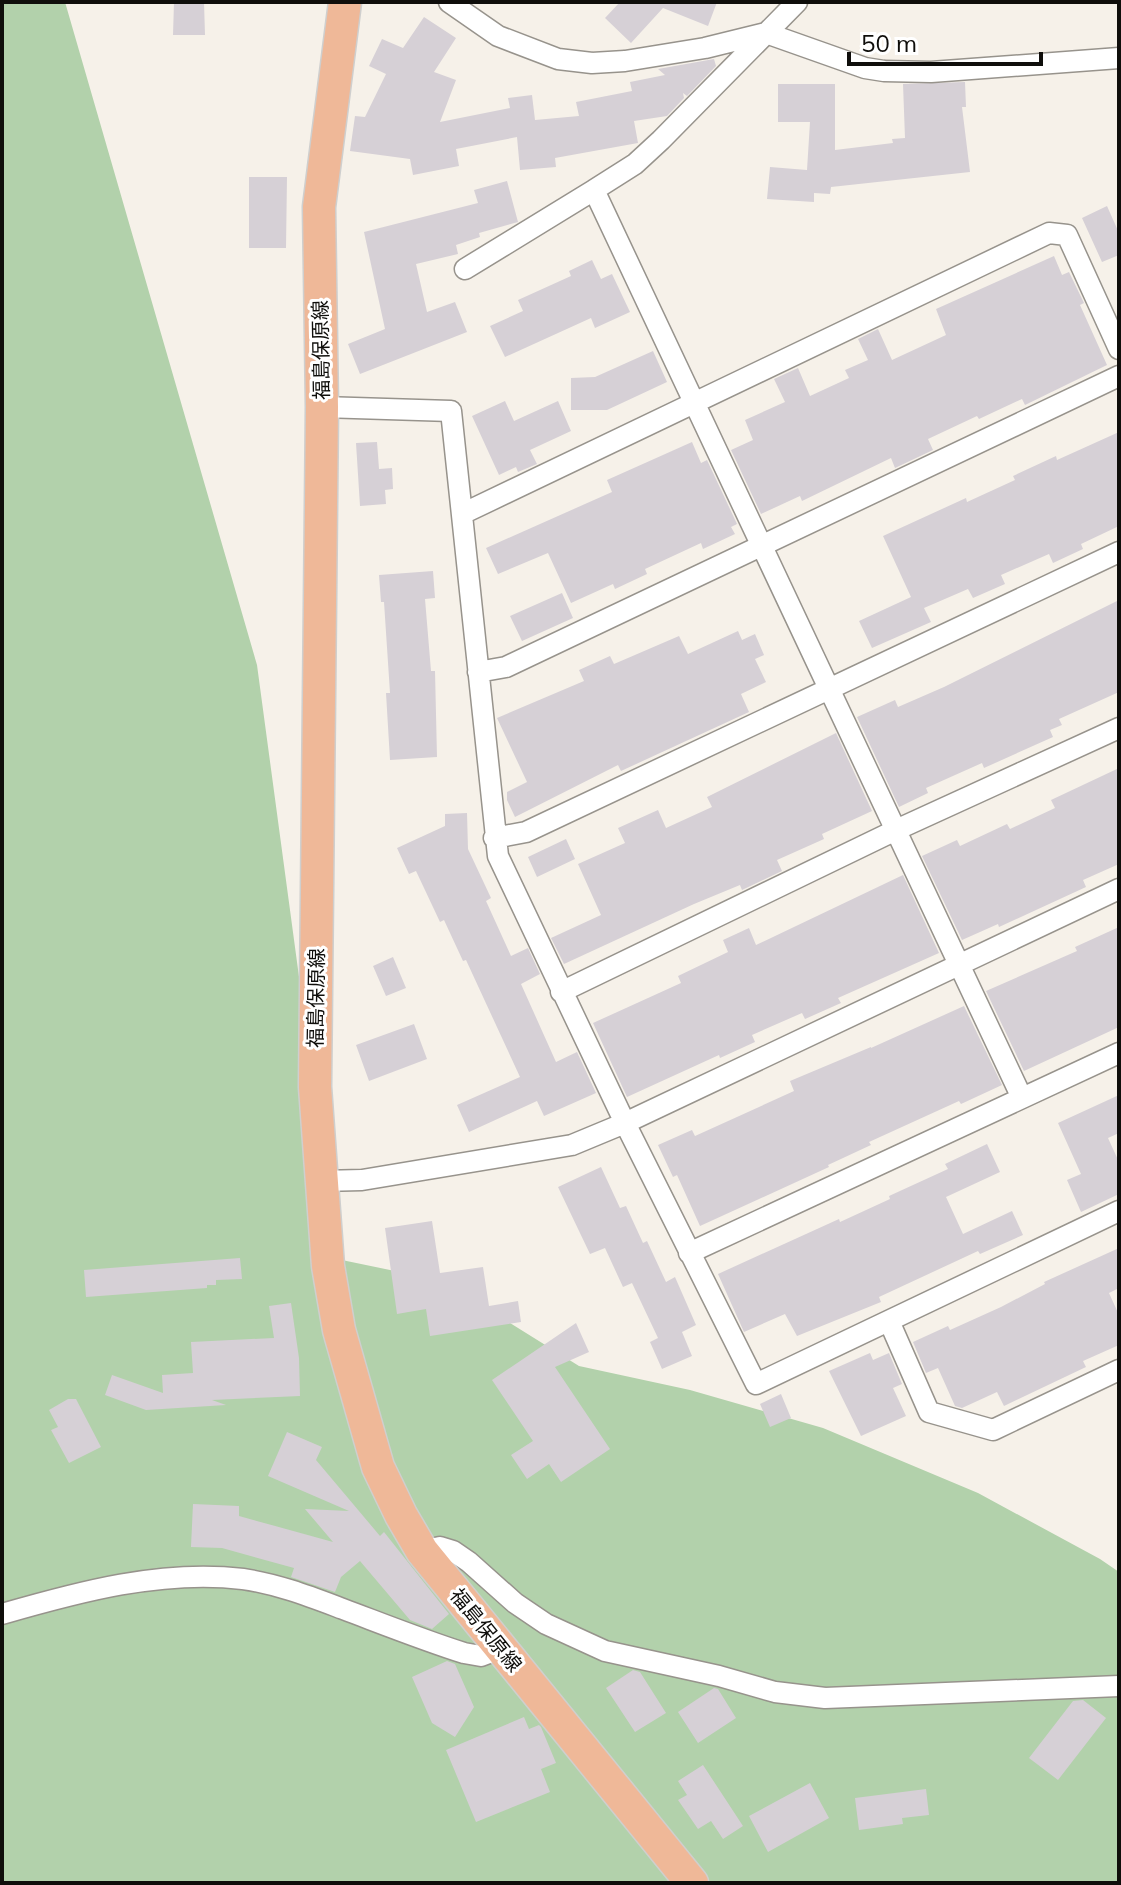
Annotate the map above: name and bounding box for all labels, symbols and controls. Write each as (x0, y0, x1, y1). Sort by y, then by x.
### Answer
scale bar (849, 16, 1041, 66)
text: 50 m (861, 28, 917, 58)
street label: 福島保原線 (307, 300, 334, 400)
street label: 福島保原線 (302, 948, 329, 1048)
street label: 福島保原線 (445, 1583, 528, 1676)

